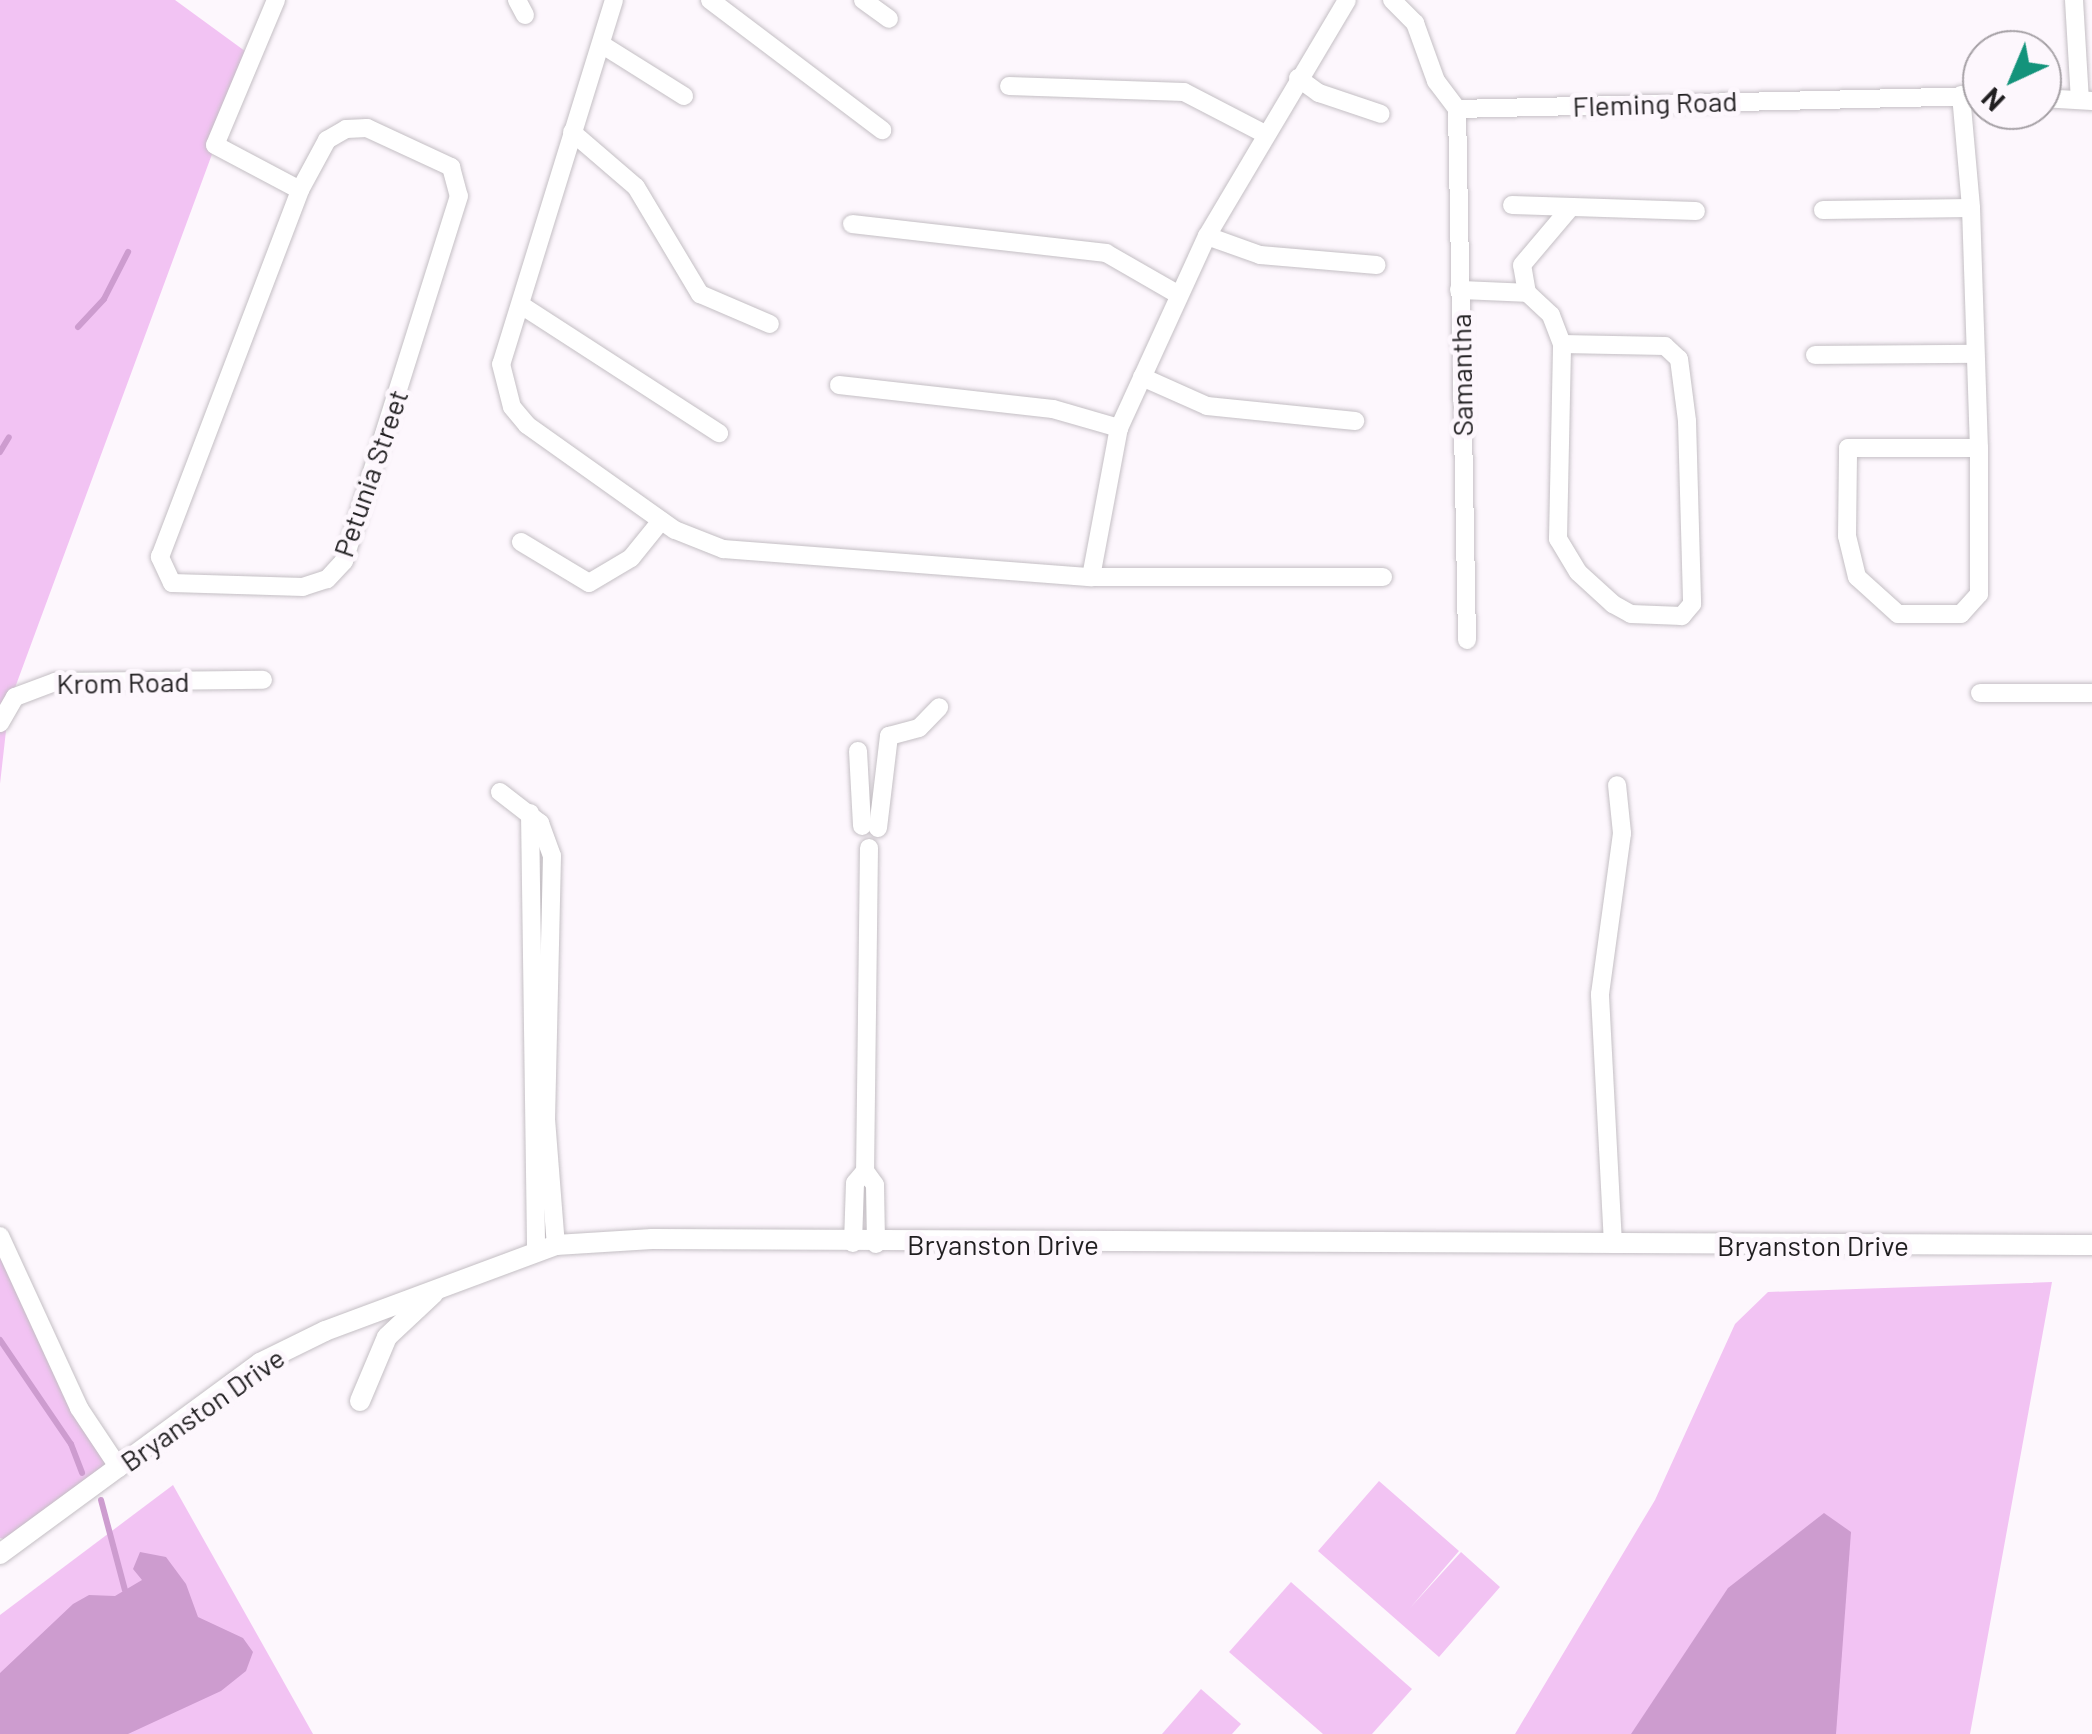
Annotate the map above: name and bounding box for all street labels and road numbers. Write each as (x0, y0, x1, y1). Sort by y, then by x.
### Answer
street label: Fleming Road (1572, 83, 1738, 123)
street label: Samantha (1443, 313, 1479, 437)
street label: Petunia Street (326, 385, 414, 561)
street label: Krom Road (56, 664, 190, 700)
street label: Bryanston Drive (907, 1227, 1099, 1261)
street label: Bryanston Drive (1717, 1228, 1909, 1262)
street label: Bryanston Drive (114, 1340, 290, 1478)

